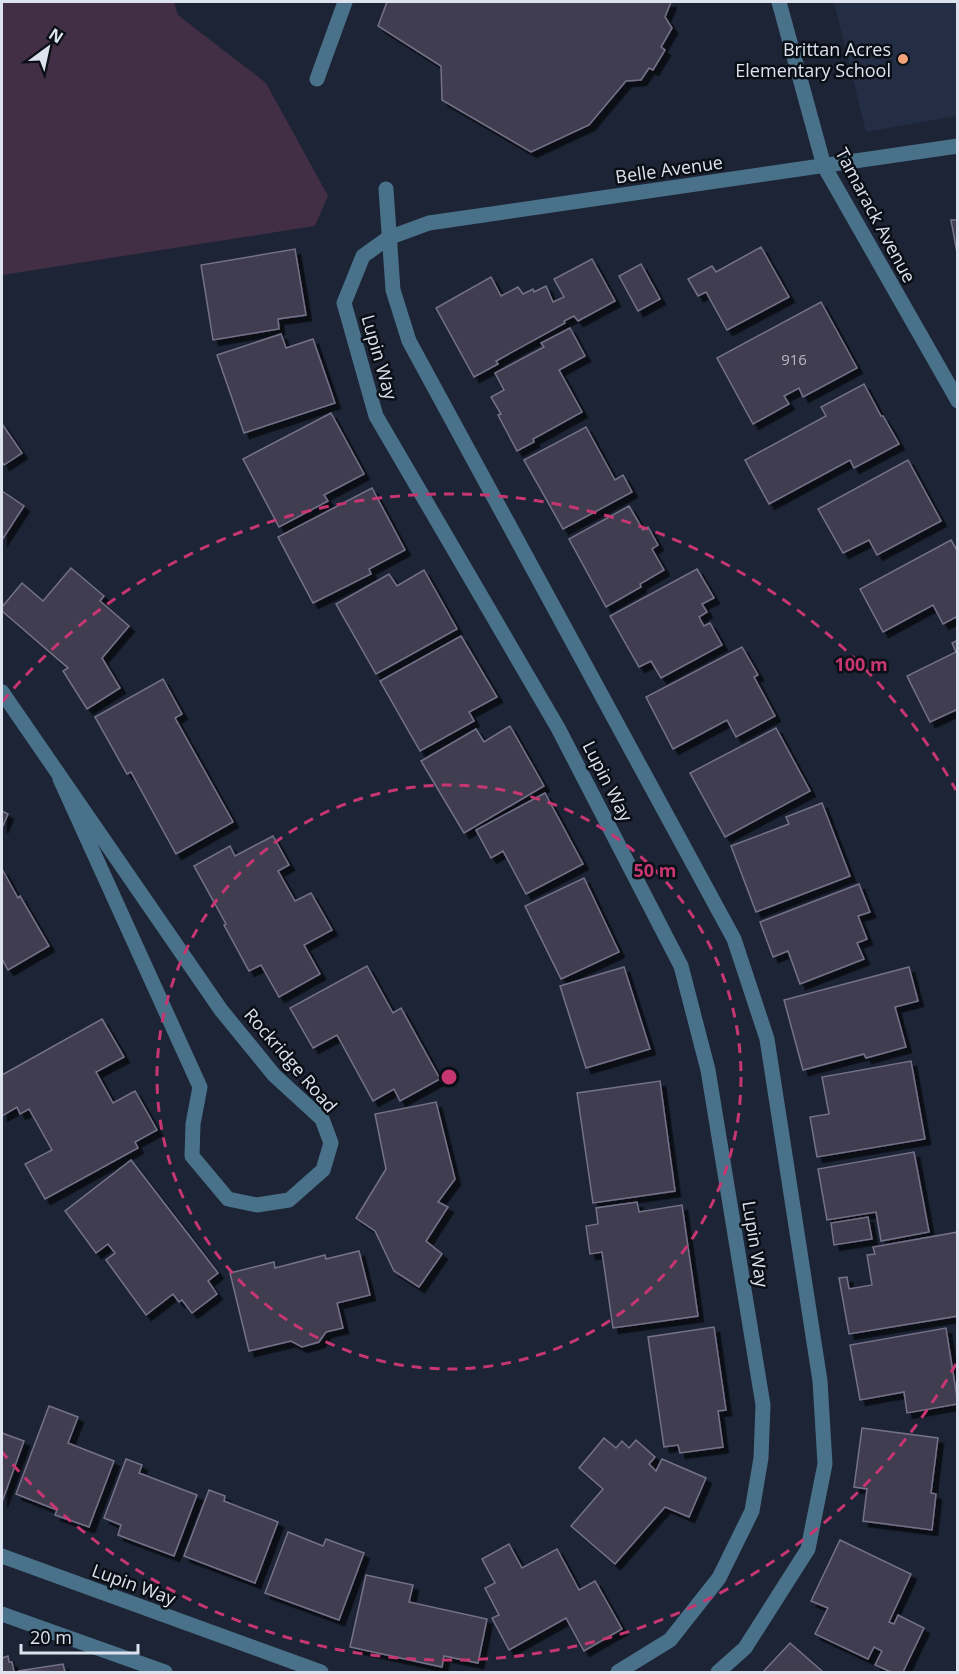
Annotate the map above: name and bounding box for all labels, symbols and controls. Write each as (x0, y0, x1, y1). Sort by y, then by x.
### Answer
north arrow (18, 18, 78, 78)
text: N (45, 23, 68, 48)
place label: Brittan Acres Elementary School (735, 37, 891, 82)
marker: Brittan Acres Elementary School (896, 52, 910, 66)
street label: Tamarack Avenue (830, 143, 922, 287)
street label: Belle Avenue (614, 150, 724, 188)
street label: Lupin Way (356, 312, 404, 403)
house number: 916 (781, 349, 807, 369)
text: 100 m (834, 652, 888, 676)
street label: Lupin Way (577, 737, 639, 826)
text: 50 m (634, 858, 676, 882)
street label: Rockridge Road (239, 1003, 343, 1117)
centre of rings (439, 1067, 459, 1087)
street label: Lupin Way (737, 1199, 775, 1290)
street label: Lupin Way (89, 1558, 180, 1611)
scale bar (21, 1617, 138, 1655)
text: 20 m (30, 1625, 72, 1649)

